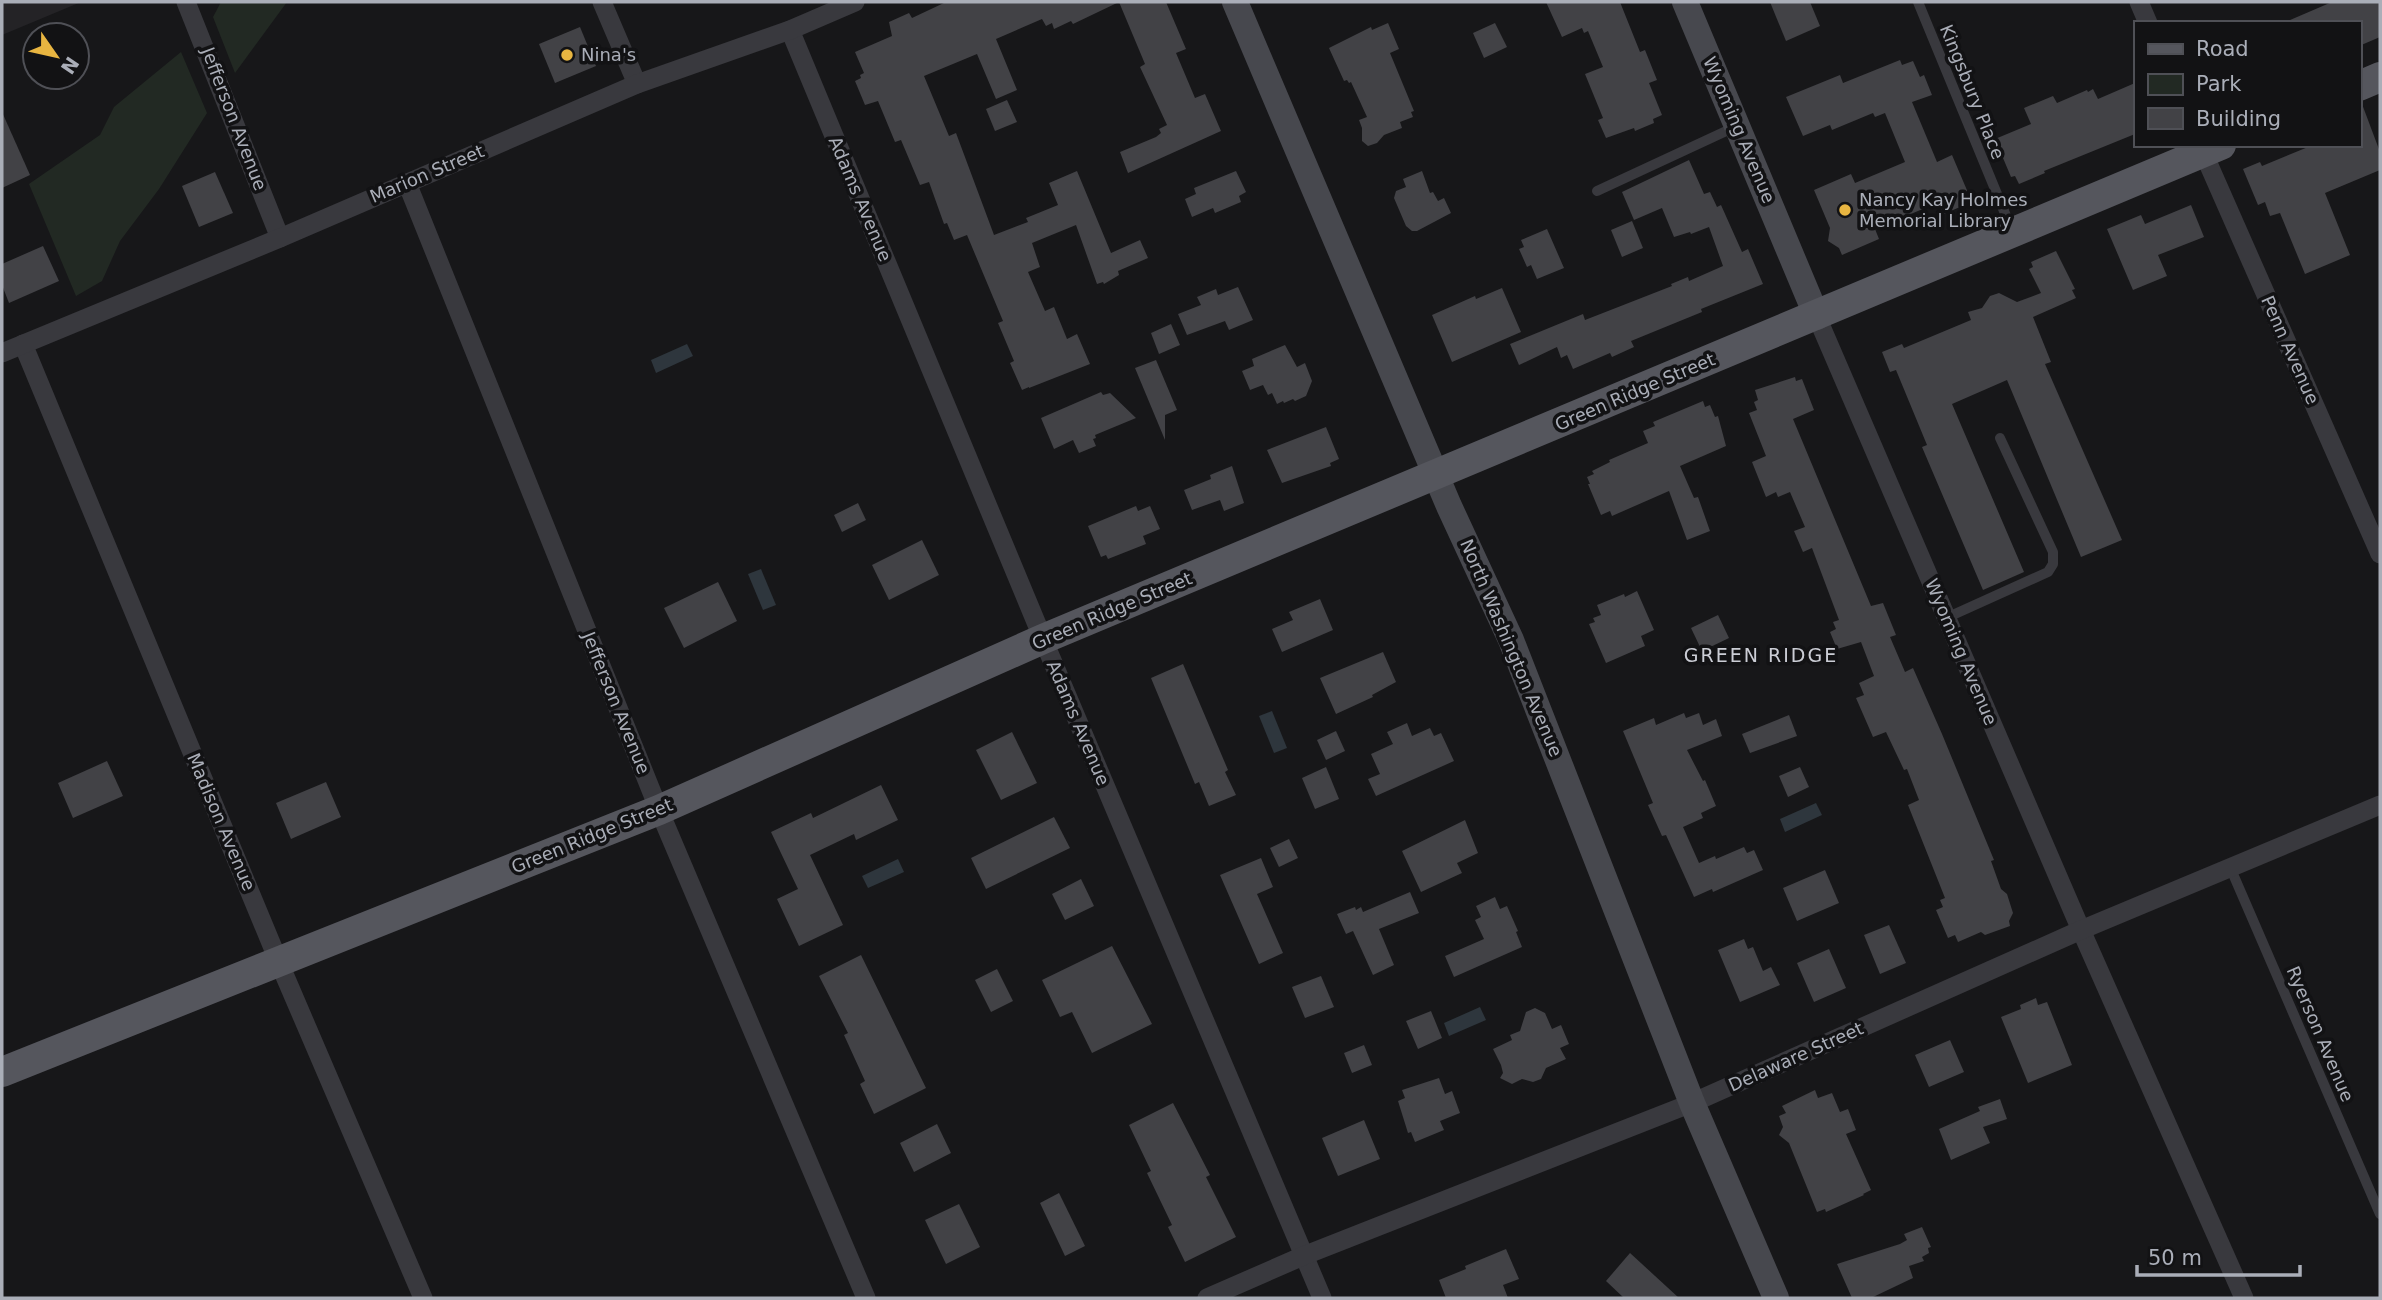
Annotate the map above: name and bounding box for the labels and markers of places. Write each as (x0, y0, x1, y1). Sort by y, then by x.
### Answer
place label: Nina's (581, 44, 636, 65)
marker: Nina's (559, 47, 575, 63)
place label: Nancy Kay Holmes Memorial Library (1859, 189, 2028, 231)
marker: Nancy Kay Holmes Memorial Library (1837, 202, 1853, 218)

